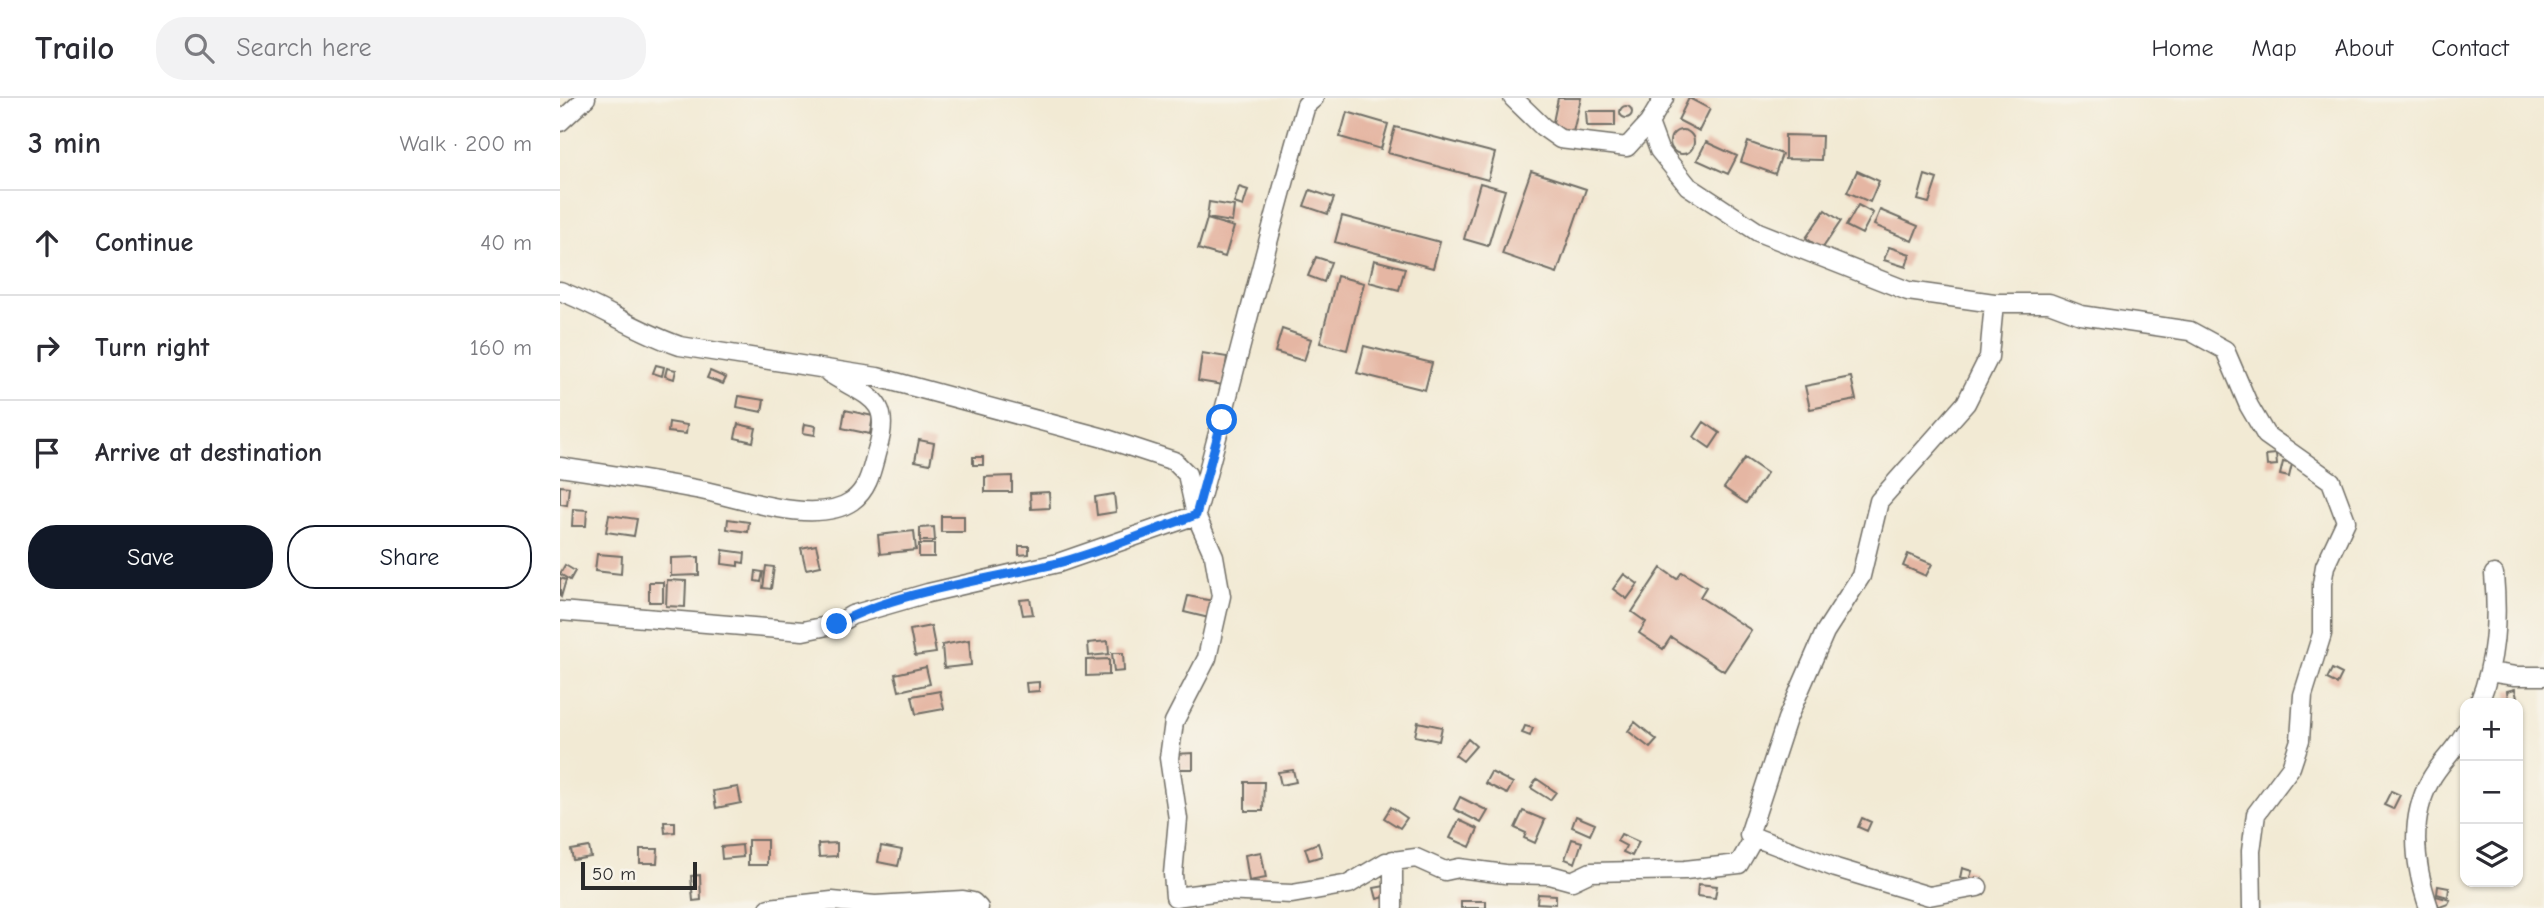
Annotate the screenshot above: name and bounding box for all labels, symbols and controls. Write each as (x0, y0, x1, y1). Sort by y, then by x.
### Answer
search box (156, 17, 646, 80)
text: Trailo (35, 29, 114, 67)
icon: search (180, 29, 218, 67)
text: Search here (236, 33, 372, 63)
text: Home (2152, 34, 2213, 62)
text: Map (2251, 34, 2297, 62)
text: About (2335, 34, 2393, 62)
text: Contact (2431, 34, 2509, 62)
text: 3 min (28, 126, 101, 161)
text: Walk · 200 m (399, 130, 532, 157)
icon: ahead (28, 224, 66, 262)
text: Continue (95, 228, 193, 258)
text: 40 m (480, 229, 532, 256)
icon: right (28, 329, 66, 367)
text: Turn right (95, 333, 209, 363)
text: 160 m (470, 334, 532, 361)
route start (1206, 404, 1237, 435)
icon: arrive (28, 434, 66, 472)
text: Arrive at destination (95, 438, 322, 468)
button: Save (28, 525, 273, 589)
button: Share (287, 525, 532, 589)
route end (821, 608, 852, 639)
map controls (2460, 698, 2523, 887)
button: + (2460, 698, 2523, 761)
button: − (2460, 761, 2523, 824)
button: layers (2460, 824, 2523, 887)
scale bar (581, 859, 696, 891)
text: 50 m (592, 863, 636, 885)

